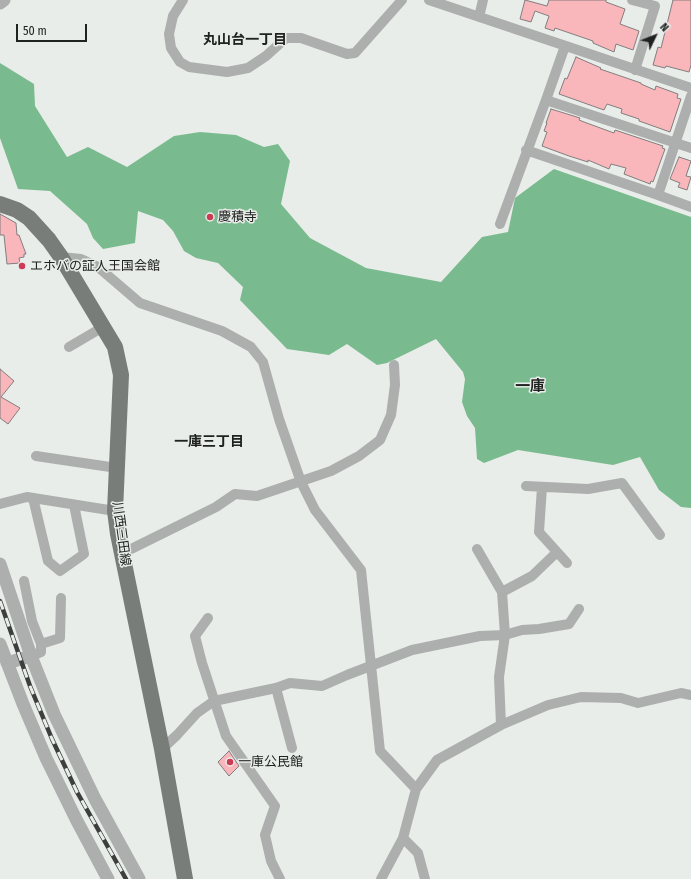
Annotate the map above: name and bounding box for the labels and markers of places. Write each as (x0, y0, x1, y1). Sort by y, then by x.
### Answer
place label: 慶積寺 (218, 209, 257, 225)
marker: 慶積寺 (205, 212, 215, 222)
place label: エホバの証人王国会館 (30, 258, 160, 274)
marker: エホバの証人王国会館 (17, 261, 27, 271)
place label: 一庫公民館 (238, 754, 303, 770)
marker: 一庫公民館 (225, 757, 235, 767)

